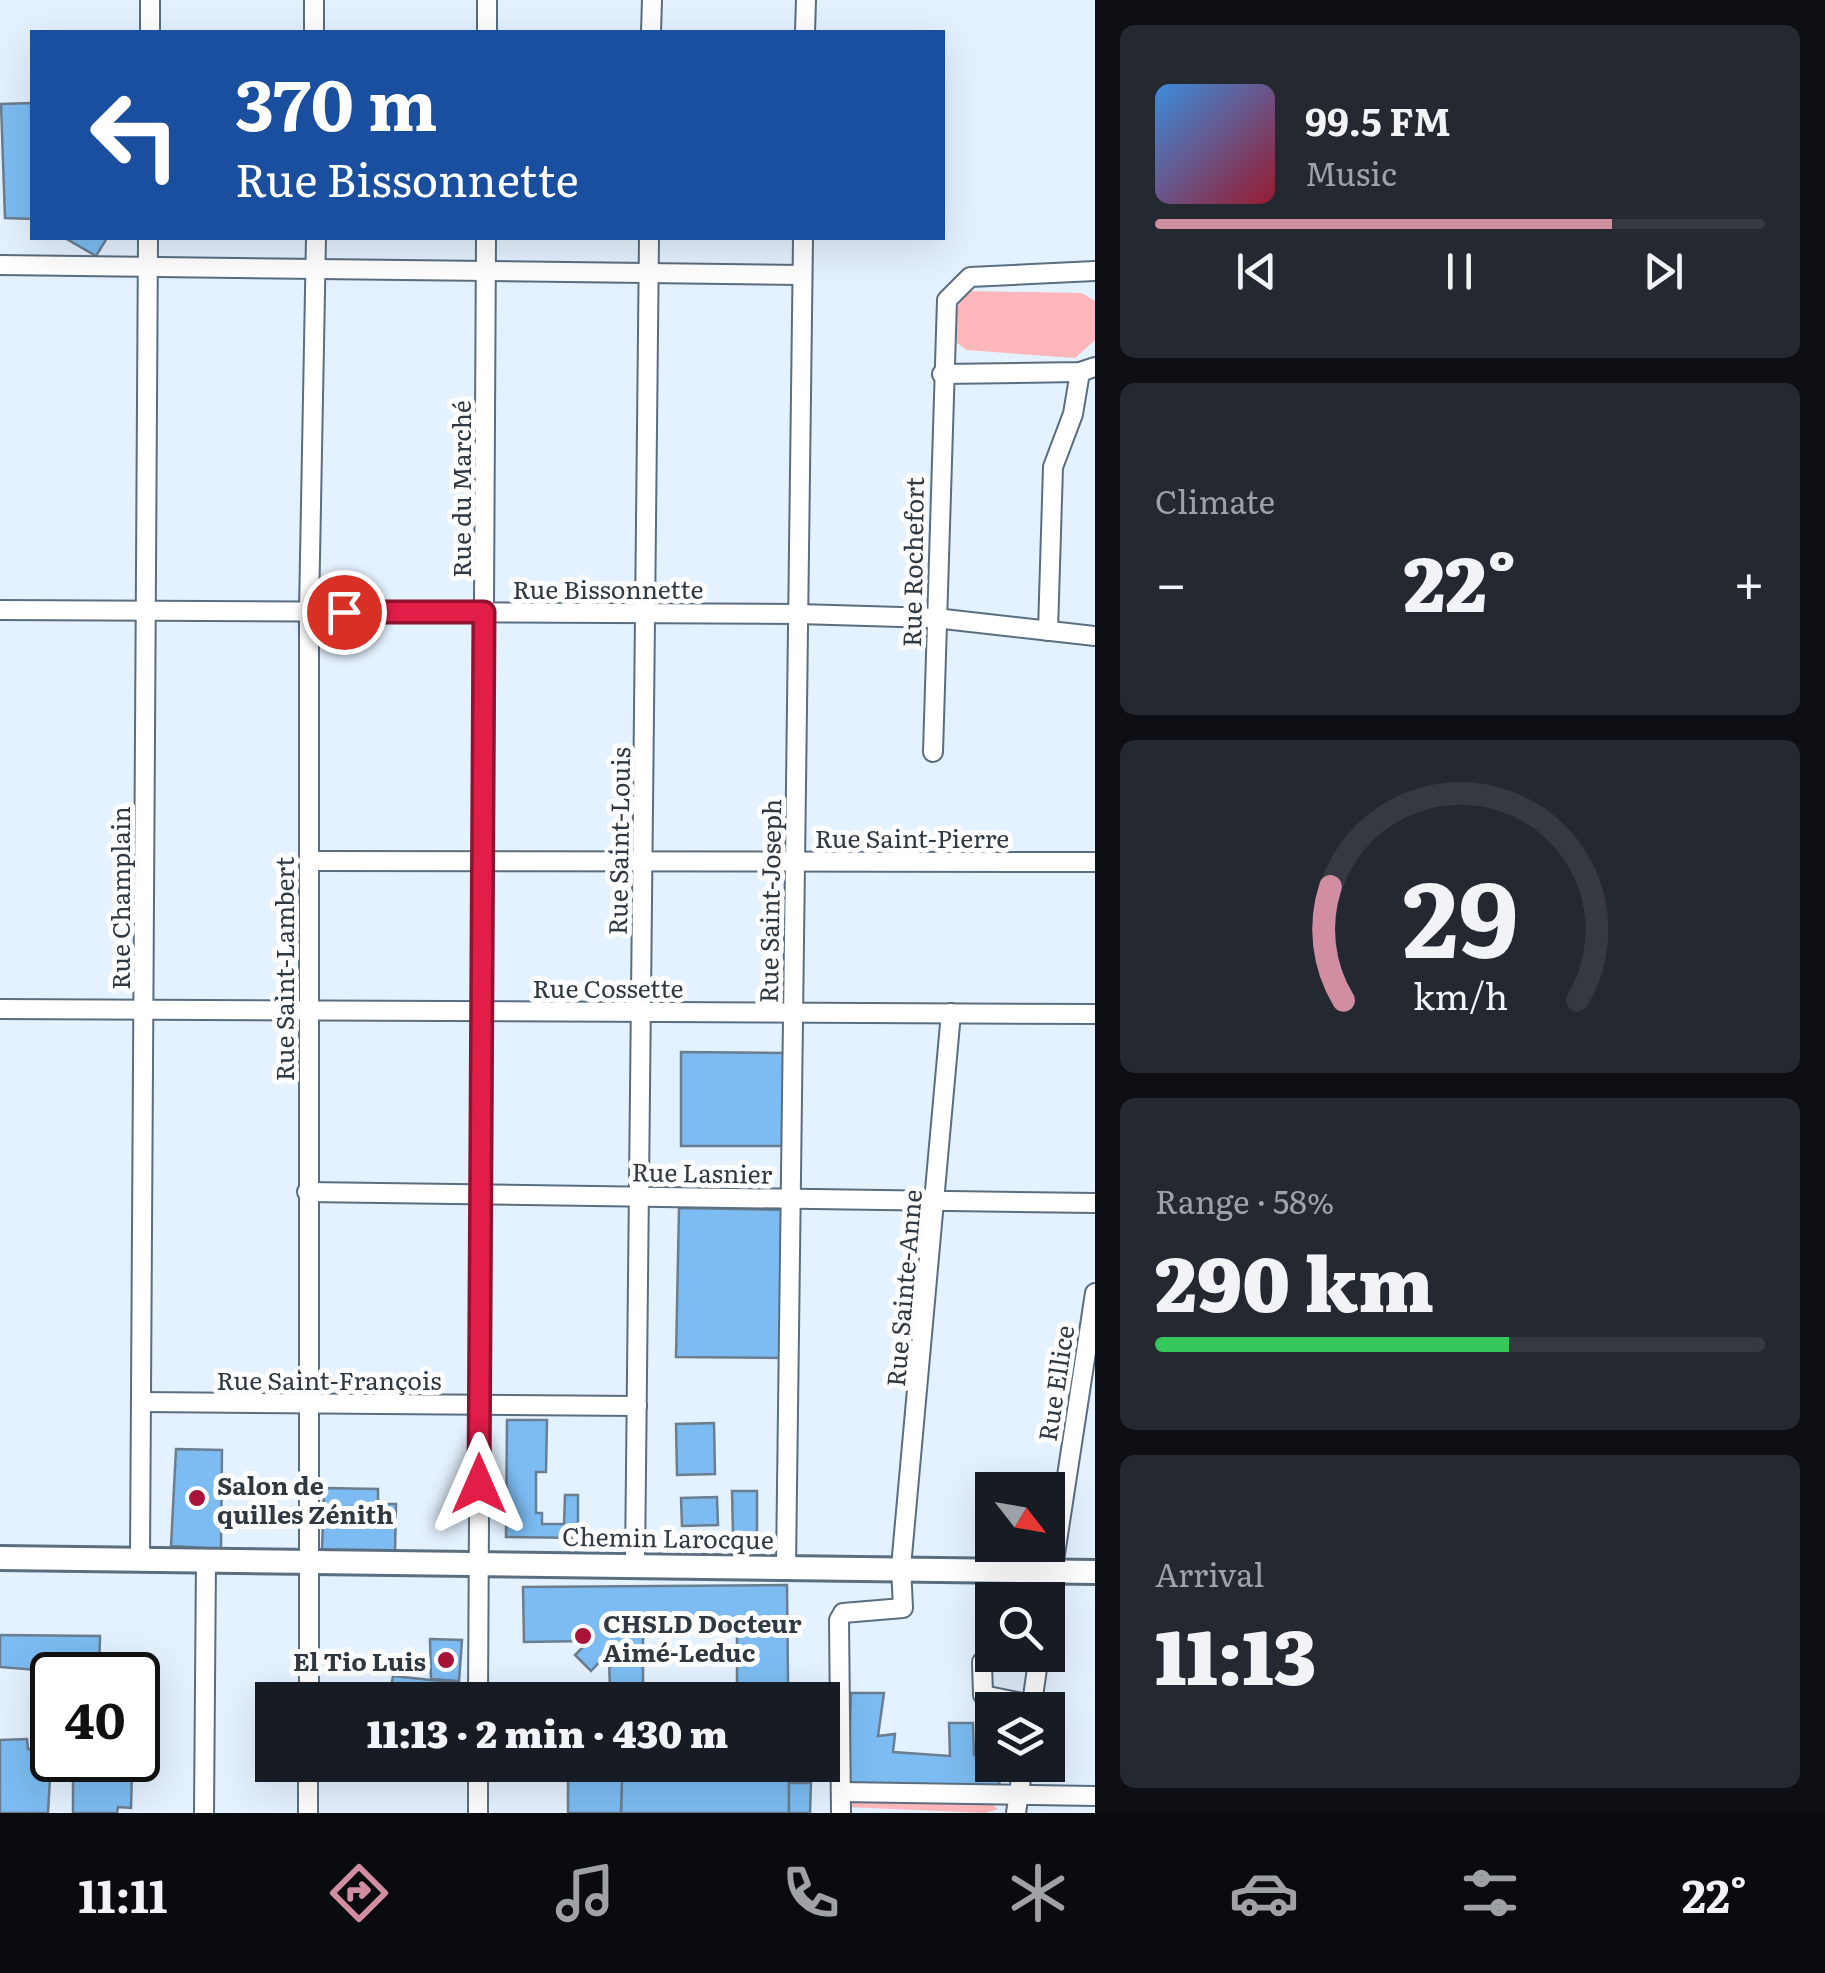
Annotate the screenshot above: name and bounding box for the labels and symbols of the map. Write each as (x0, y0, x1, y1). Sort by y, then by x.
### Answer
street label: Rue du Marché (442, 400, 479, 578)
street label: Rue Rochefort (892, 477, 932, 647)
pin (302, 570, 387, 655)
street label: Rue Bissonnette (512, 570, 704, 607)
street label: Rue Saint-Louis (598, 747, 638, 935)
street label: Rue Saint-Joseph (749, 798, 789, 1004)
street label: Rue Champlain (101, 806, 138, 990)
street label: Rue Saint-Pierre (815, 819, 1009, 856)
street label: Rue Saint-Lambert (265, 857, 302, 1081)
street label: Rue Cossette (533, 969, 683, 1006)
street label: Rue Lasnier (631, 1152, 773, 1192)
street label: Rue Sainte-Anne (876, 1188, 930, 1388)
street label: Rue Ellice (1028, 1322, 1082, 1444)
street label: Rue Saint-François (216, 1361, 442, 1398)
position arrow (427, 1432, 531, 1536)
place label: Salon de quilles Zénith (217, 1466, 394, 1532)
north arrow (975, 1472, 1065, 1562)
marker: Salon de quilles Zénith (186, 1487, 208, 1509)
street label: Chemin Larocque (562, 1517, 774, 1557)
place label: CHSLD Docteur Aimé-Leduc (603, 1604, 802, 1670)
marker: CHSLD Docteur Aimé-Leduc (572, 1625, 594, 1647)
place label: El Tio Luis (293, 1642, 426, 1679)
marker: El Tio Luis (435, 1649, 457, 1671)
speed limit sign: 40 (30, 1652, 160, 1782)

